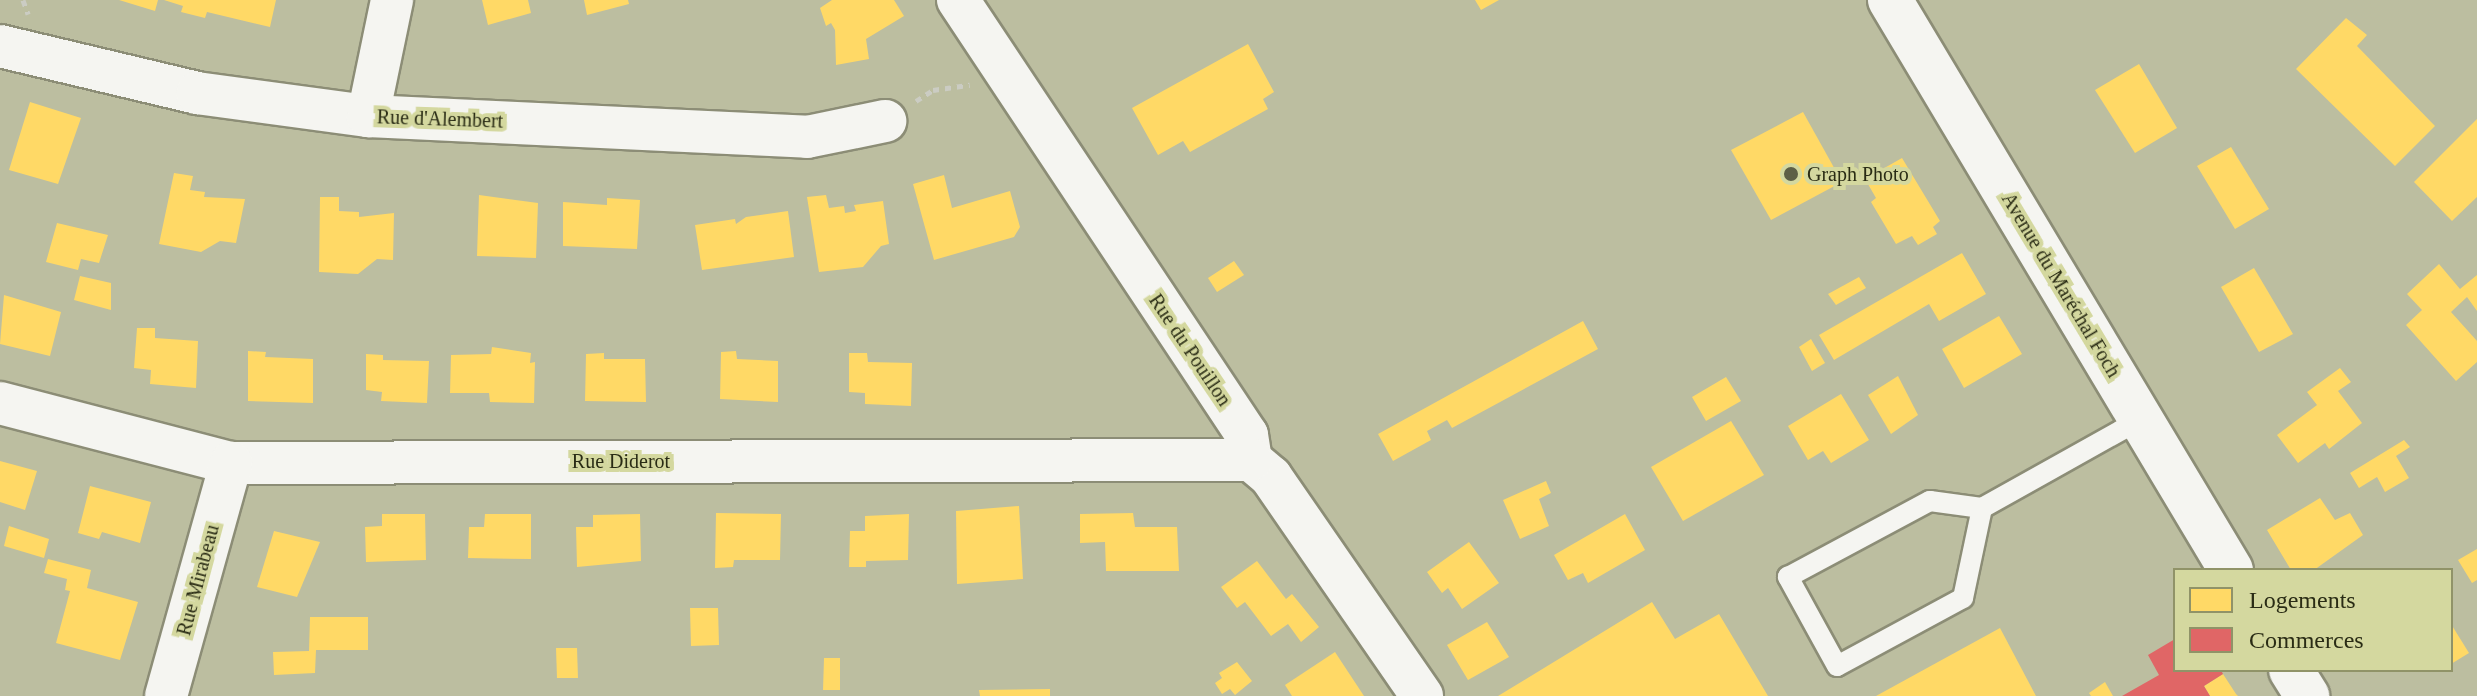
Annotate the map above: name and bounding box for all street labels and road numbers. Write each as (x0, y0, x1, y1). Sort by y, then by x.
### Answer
street label: Rue d'Alembert (376, 105, 504, 133)
street label: Avenue du Maréchal Foch (1996, 188, 2126, 382)
street label: Rue du Pouillon (1144, 289, 1236, 411)
street label: Rue Diderot (572, 449, 670, 473)
street label: Rue Mirabeau (172, 522, 224, 638)

